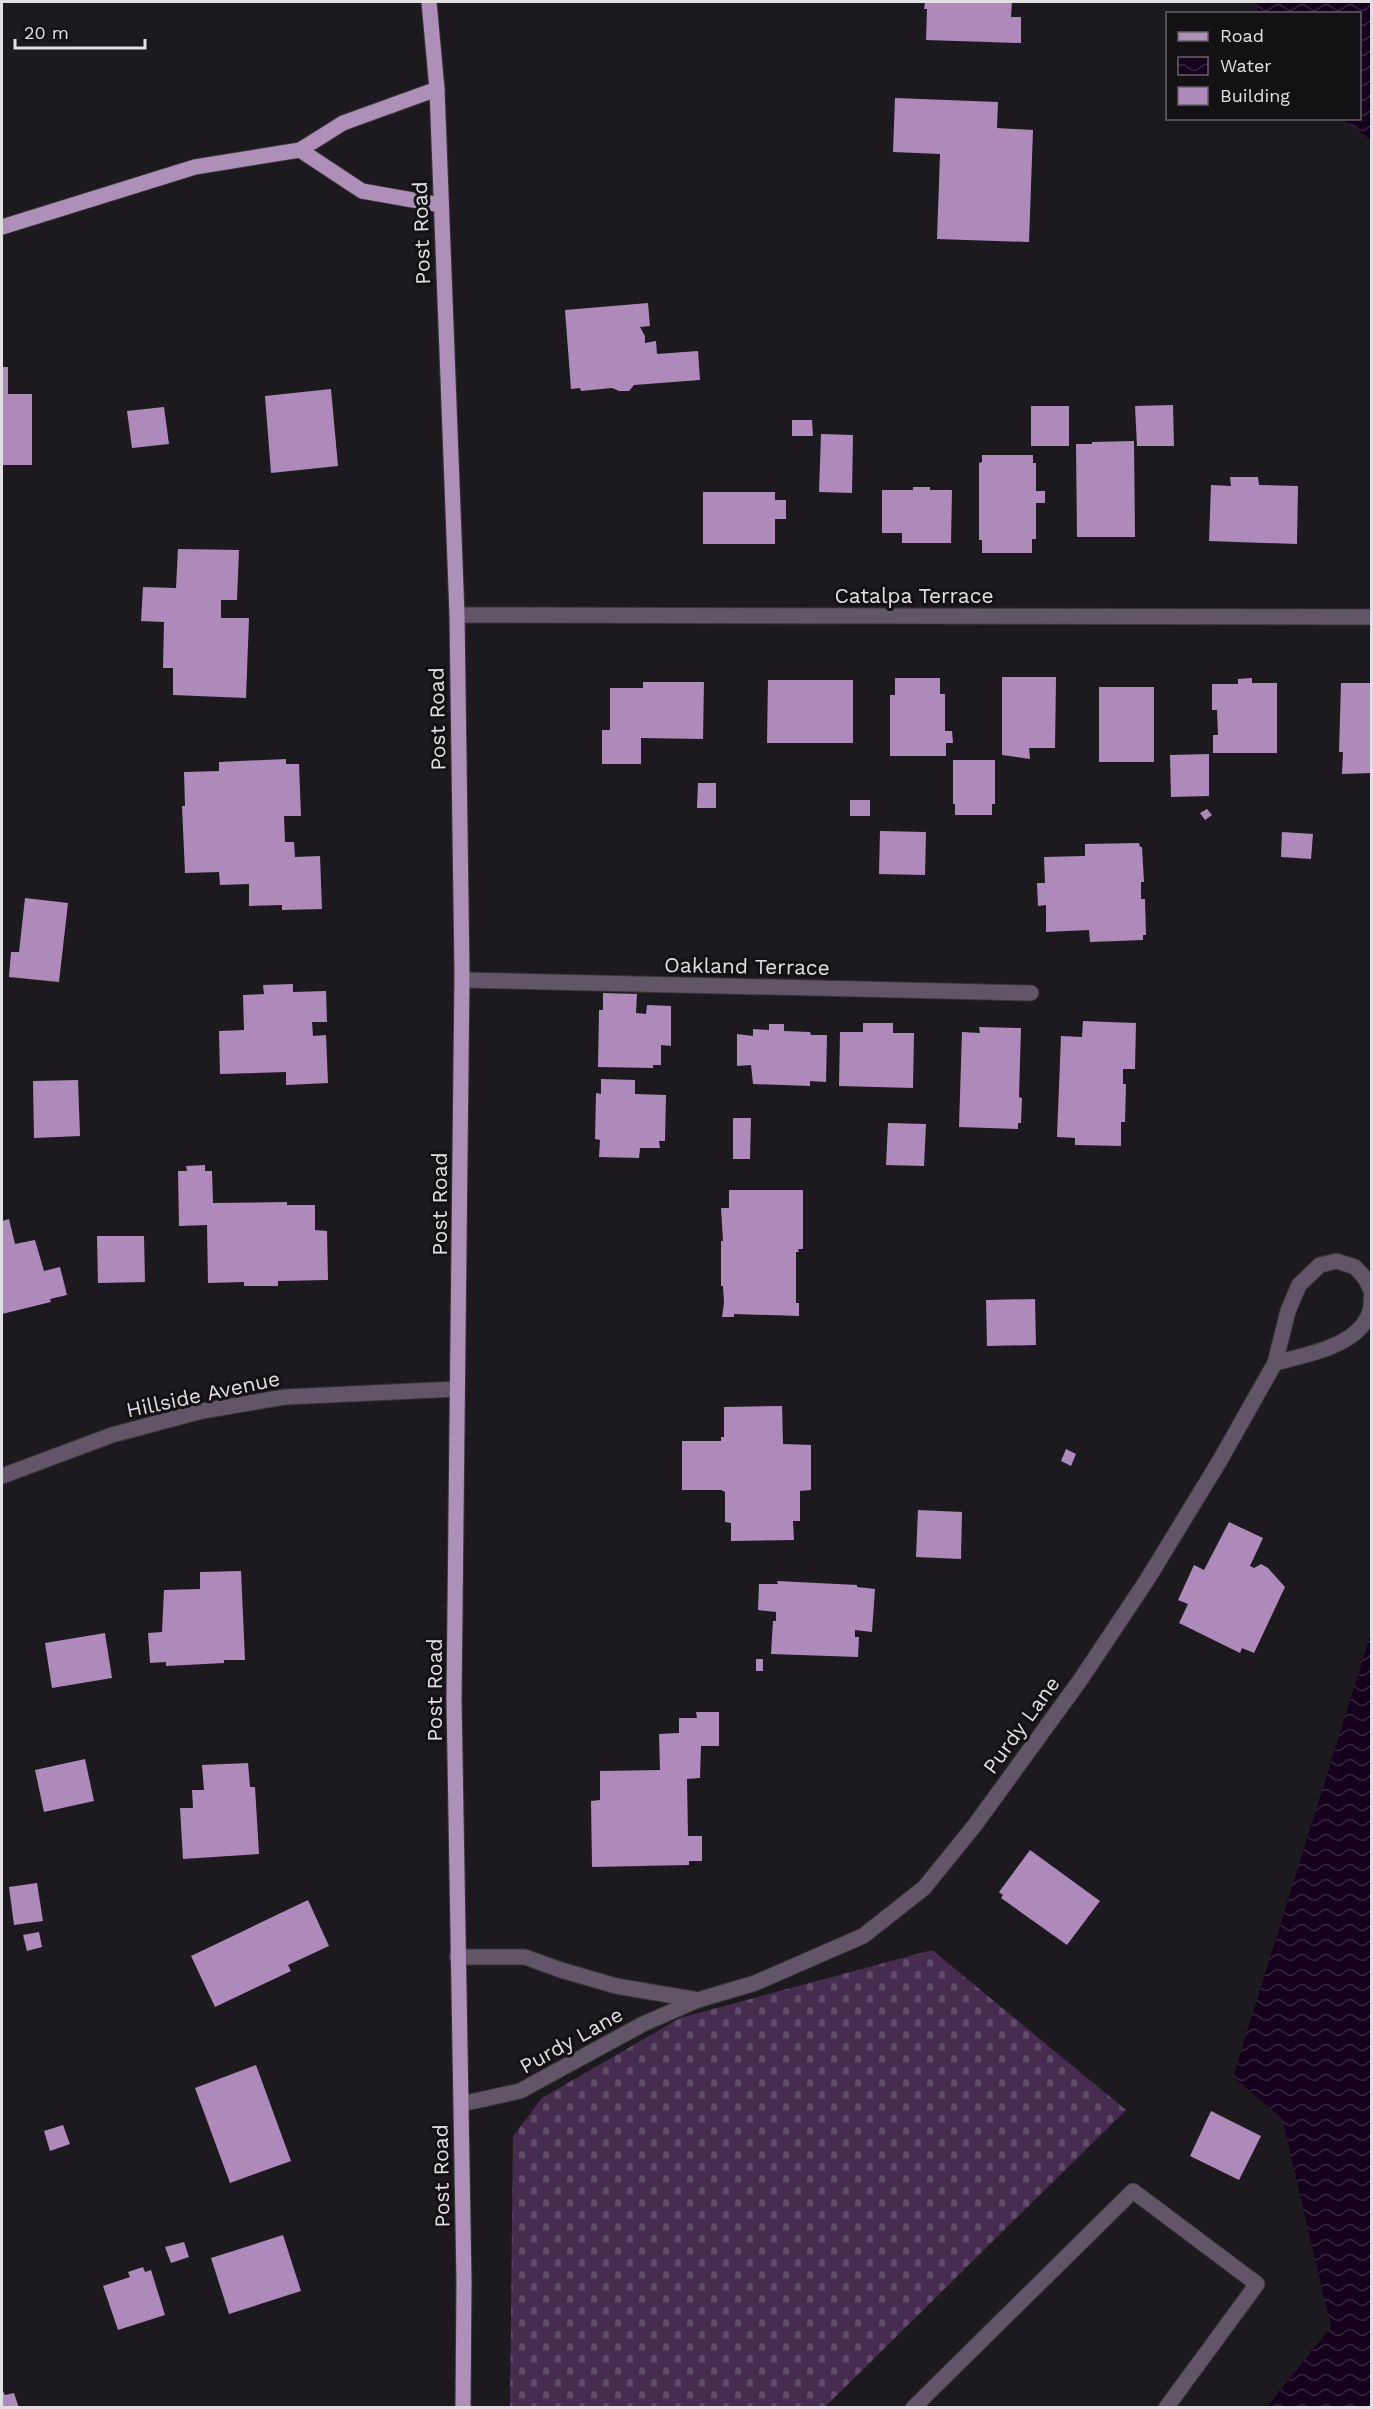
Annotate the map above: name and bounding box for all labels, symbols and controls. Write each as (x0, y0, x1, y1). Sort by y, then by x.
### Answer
scale bar (15, 12, 146, 50)
legend (1166, 12, 1361, 120)
text: 20 m (24, 22, 69, 43)
text: Road (1220, 25, 1264, 46)
text: Water (1220, 55, 1272, 76)
text: Building (1220, 85, 1290, 106)
street label: Post Road (407, 181, 435, 285)
street label: Catalpa Terrace (834, 583, 994, 608)
street label: Post Road (424, 667, 450, 771)
street label: Oakland Terrace (664, 952, 830, 980)
street label: Post Road (427, 1152, 452, 1256)
street label: Hillside Avenue (124, 1366, 282, 1422)
street label: Post Road (422, 1638, 447, 1742)
street label: Purdy Lane (977, 1671, 1065, 1779)
street label: Purdy Lane (515, 2001, 627, 2079)
street label: Post Road (428, 2124, 454, 2228)

